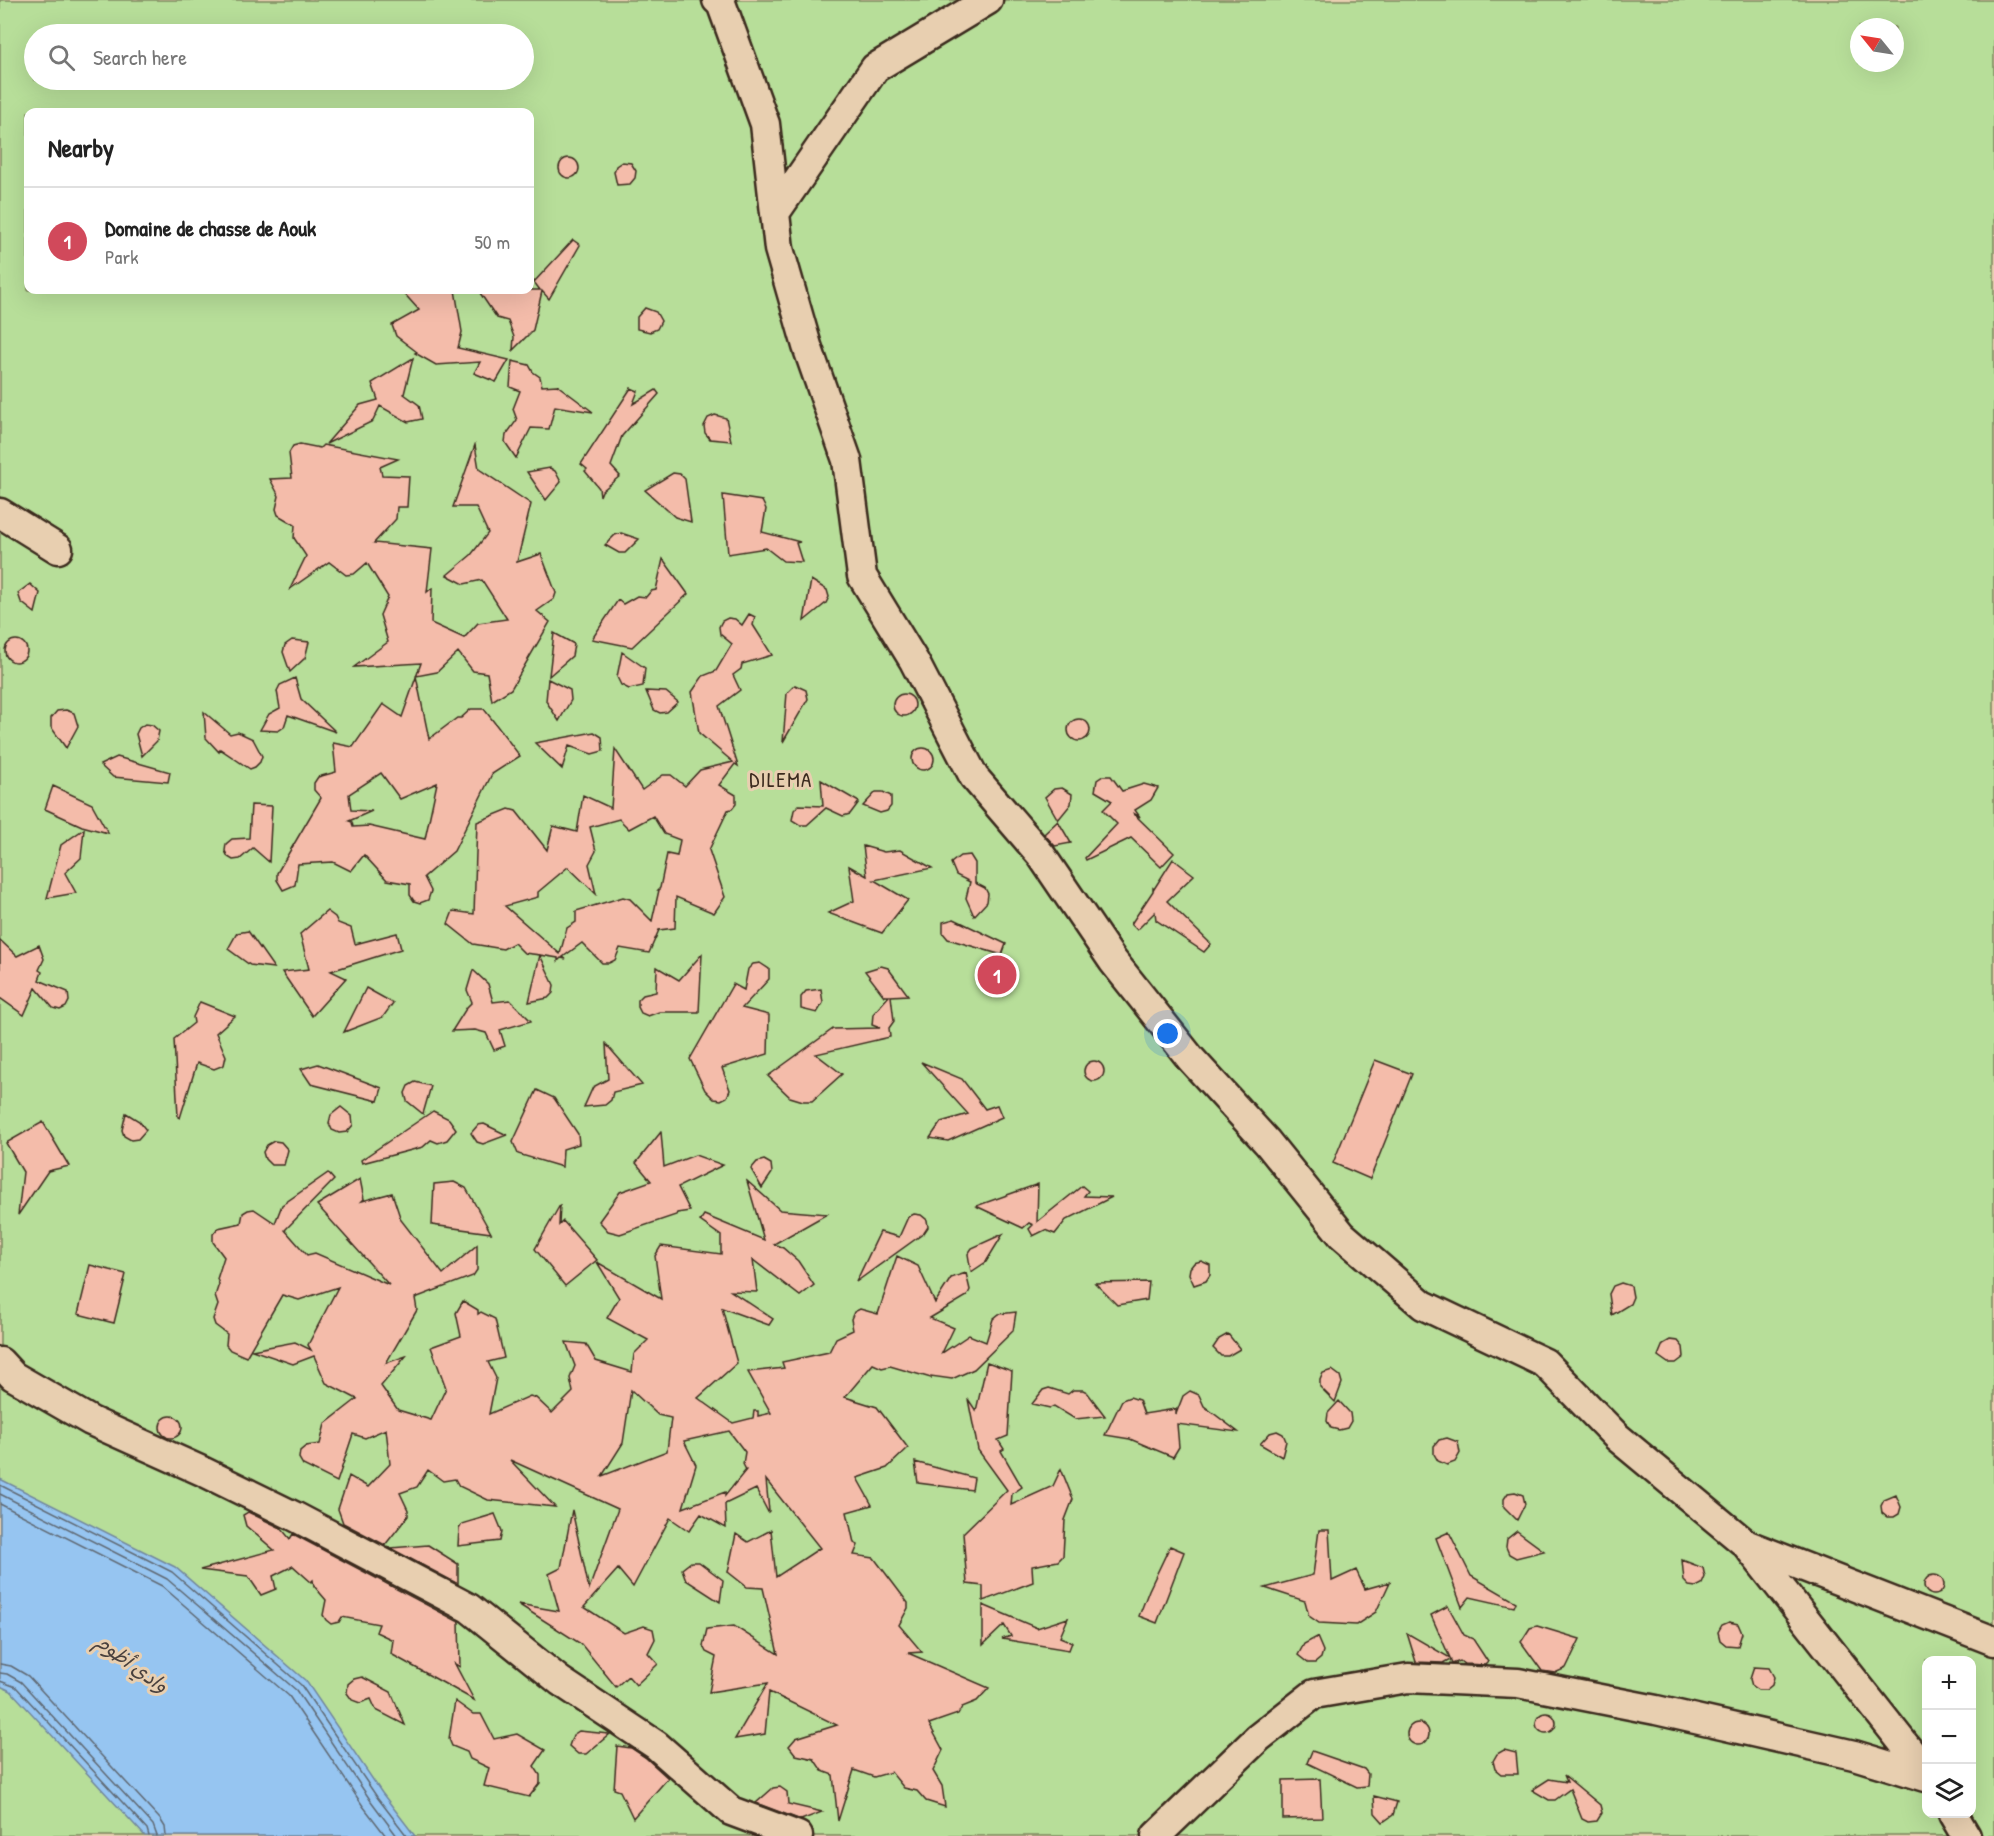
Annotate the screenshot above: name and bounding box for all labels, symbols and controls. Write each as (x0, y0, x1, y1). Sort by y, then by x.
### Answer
north arrow (1850, 18, 1904, 72)
search box (24, 24, 534, 90)
icon: search (45, 41, 78, 74)
text: Search here (93, 42, 187, 72)
text: Nearby (48, 130, 114, 165)
text: Domaine de chasse de Aouk (105, 213, 316, 243)
text: 1 (64, 228, 71, 255)
text: 50 m (474, 228, 510, 255)
text: Park (105, 243, 138, 270)
district label: DILEMA (749, 765, 813, 794)
pin: 1 (978, 952, 1016, 998)
your location (1153, 1019, 1182, 1048)
water label: وادي أظوم (88, 1627, 174, 1701)
map controls (1922, 1656, 1976, 1818)
button: + (1922, 1656, 1976, 1710)
button: − (1922, 1710, 1976, 1764)
button: layers (1922, 1764, 1976, 1818)

